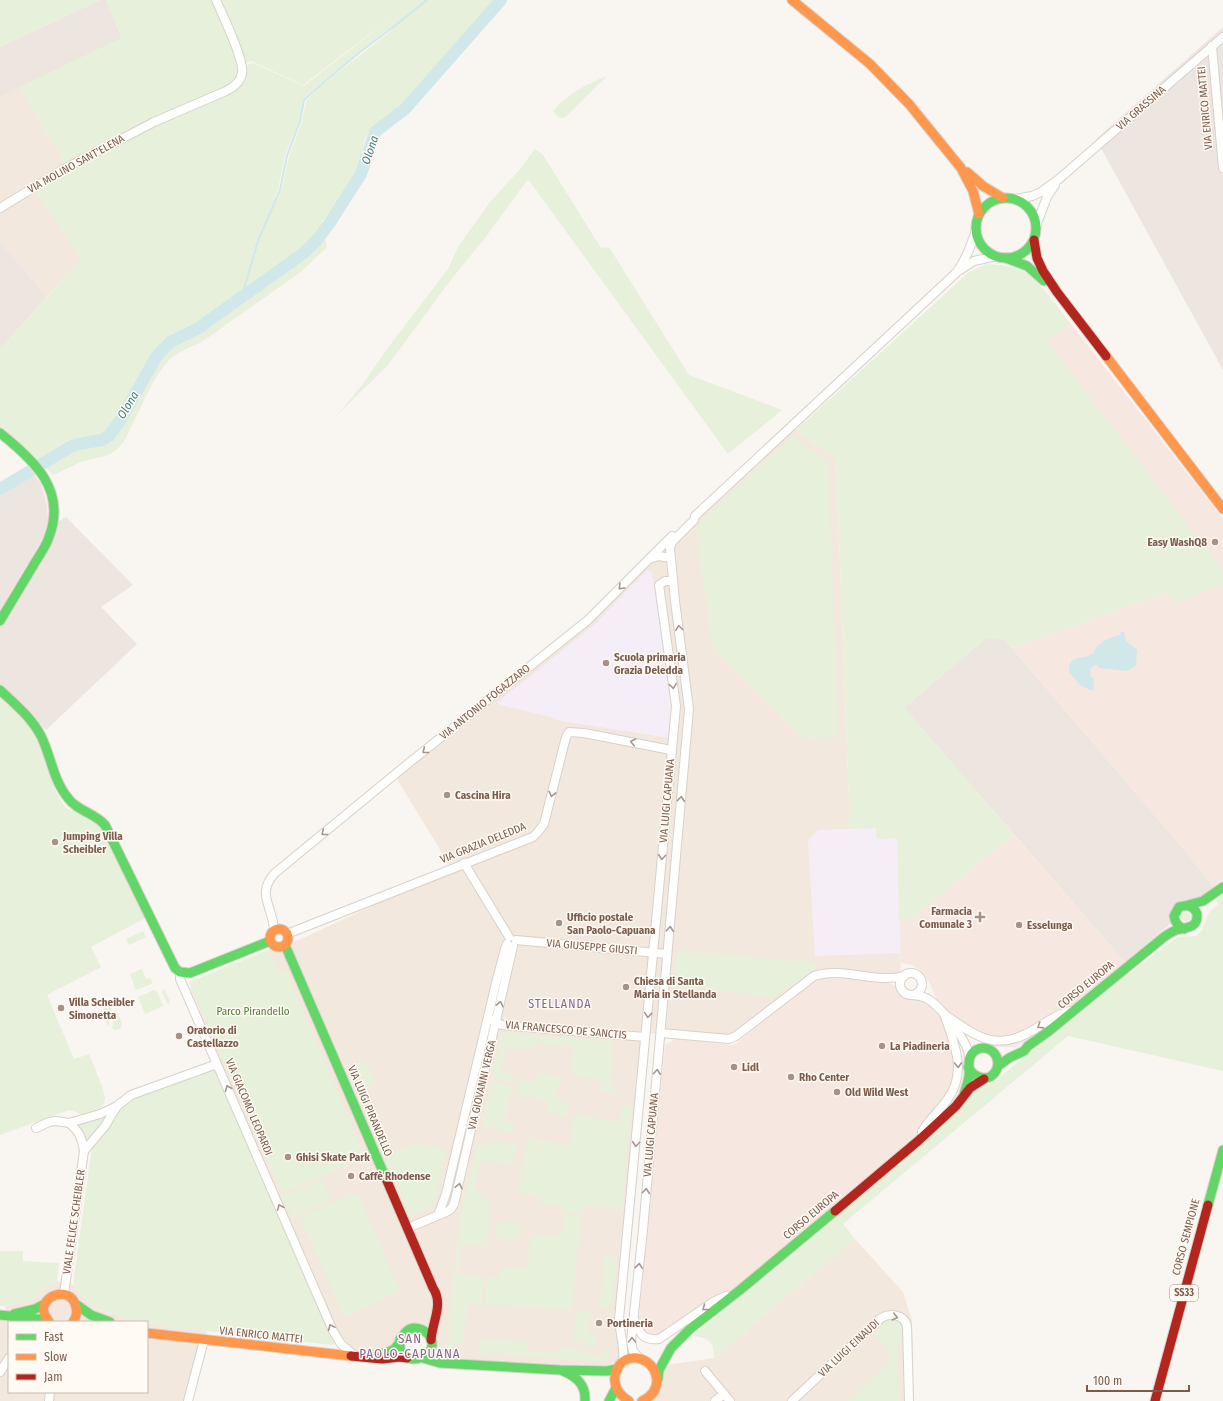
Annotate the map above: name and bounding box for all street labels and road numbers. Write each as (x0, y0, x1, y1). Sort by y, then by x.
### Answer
street label: VIA ENRICO MATTEI (1195, 66, 1215, 150)
street label: VIA GRASSINA (1114, 83, 1168, 133)
street label: VIA MOLINO SANT'ELENA (25, 132, 127, 196)
street label: VIA ANTONIO FOGAZZARO (437, 661, 533, 742)
street label: VIA LUIGI CAPUANA (657, 758, 677, 844)
street label: VIA GRAZIA DELEDDA (438, 820, 528, 866)
street label: VIA GIUSEPPE GIUSTI (546, 937, 638, 957)
street label: CORSO EUROPA (1055, 958, 1117, 1012)
street label: VIA FRANCESCO DE SANCTIS (505, 1018, 628, 1042)
street label: VIA GIOVANNI VERGA (465, 1039, 499, 1131)
street label: VIA GIACOMO LEOPARDI (223, 1057, 275, 1157)
street label: VIA LUIGI PIRANDELLO (345, 1064, 395, 1158)
street label: VIA LUIGI CAPUANA (641, 1092, 661, 1178)
street label: VIALE FELICE SCHEIBLER (60, 1169, 88, 1275)
street label: CORSO EUROPA (781, 1188, 842, 1242)
street label: CORSO SEMPIONE (1170, 1197, 1202, 1277)
road number: SS33 (1170, 1285, 1198, 1301)
street label: VIA LUIGI EINAUDI (816, 1316, 882, 1380)
street label: VIA ENRICO MATTEI (219, 1324, 303, 1346)

